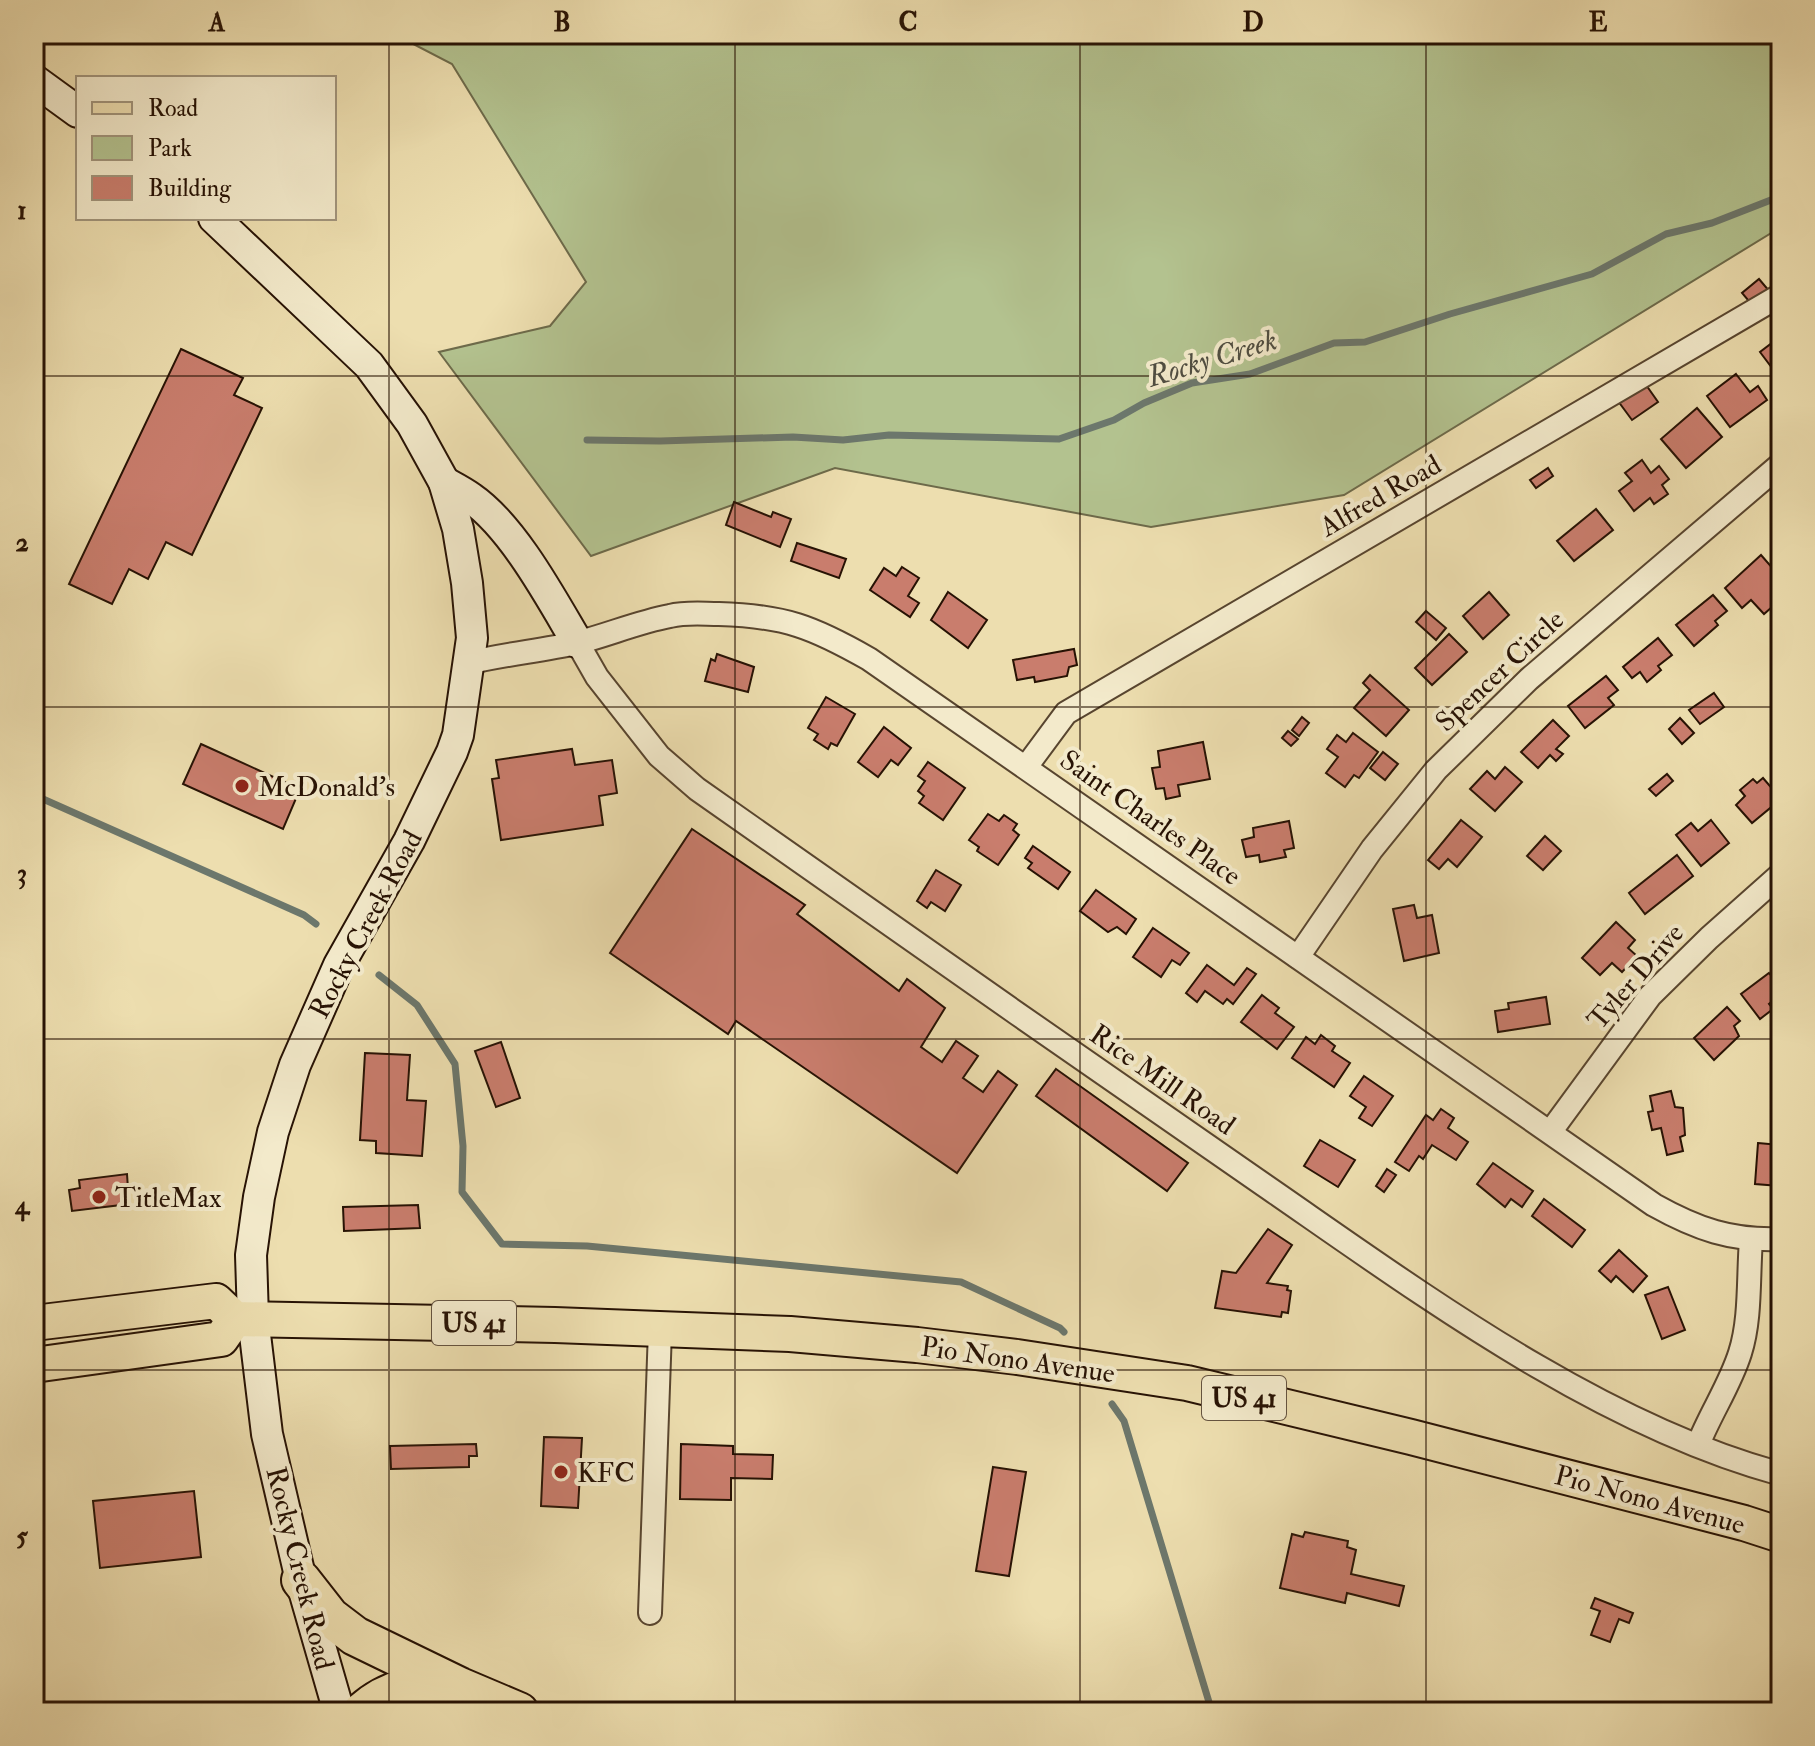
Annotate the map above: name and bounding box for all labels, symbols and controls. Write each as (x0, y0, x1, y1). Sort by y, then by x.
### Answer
text: A (208, 7, 226, 39)
text: B (553, 7, 571, 39)
text: C (898, 7, 918, 39)
text: D (1242, 7, 1264, 39)
text: E (1589, 7, 1608, 39)
legend (76, 76, 336, 220)
text: Road (148, 93, 198, 124)
text: Park (148, 133, 192, 164)
text: Building (148, 173, 232, 204)
text: 1 (17, 195, 27, 227)
water label: Rocky Creek (1142, 321, 1281, 396)
street label: Alfred Road (1313, 447, 1448, 546)
text: 2 (15, 527, 29, 559)
street label: Spencer Circle (1428, 602, 1572, 740)
street label: Saint Charles Place (1053, 743, 1248, 894)
place label: McDonald's (258, 770, 395, 805)
marker: McDonald's (233, 777, 251, 795)
street label: Rocky Creek Road (302, 824, 431, 1025)
text: 3 (17, 858, 27, 890)
street label: Tyler Drive (1580, 916, 1692, 1037)
street label: Rice Mill Road (1083, 1017, 1242, 1143)
place label: TitleMax (115, 1181, 222, 1216)
marker: TitleMax (90, 1188, 108, 1206)
text: 4 (14, 1190, 31, 1222)
road number: US 41 (432, 1301, 516, 1345)
street label: Pio Nono Avenue (918, 1330, 1117, 1391)
road number: US 41 (1202, 1376, 1286, 1420)
place label: KFC (577, 1456, 635, 1491)
street label: Pio Nono Avenue (1551, 1458, 1749, 1543)
street label: Rocky Creek Road (257, 1463, 342, 1674)
marker: KFC (552, 1463, 570, 1481)
text: 5 (16, 1521, 28, 1553)

